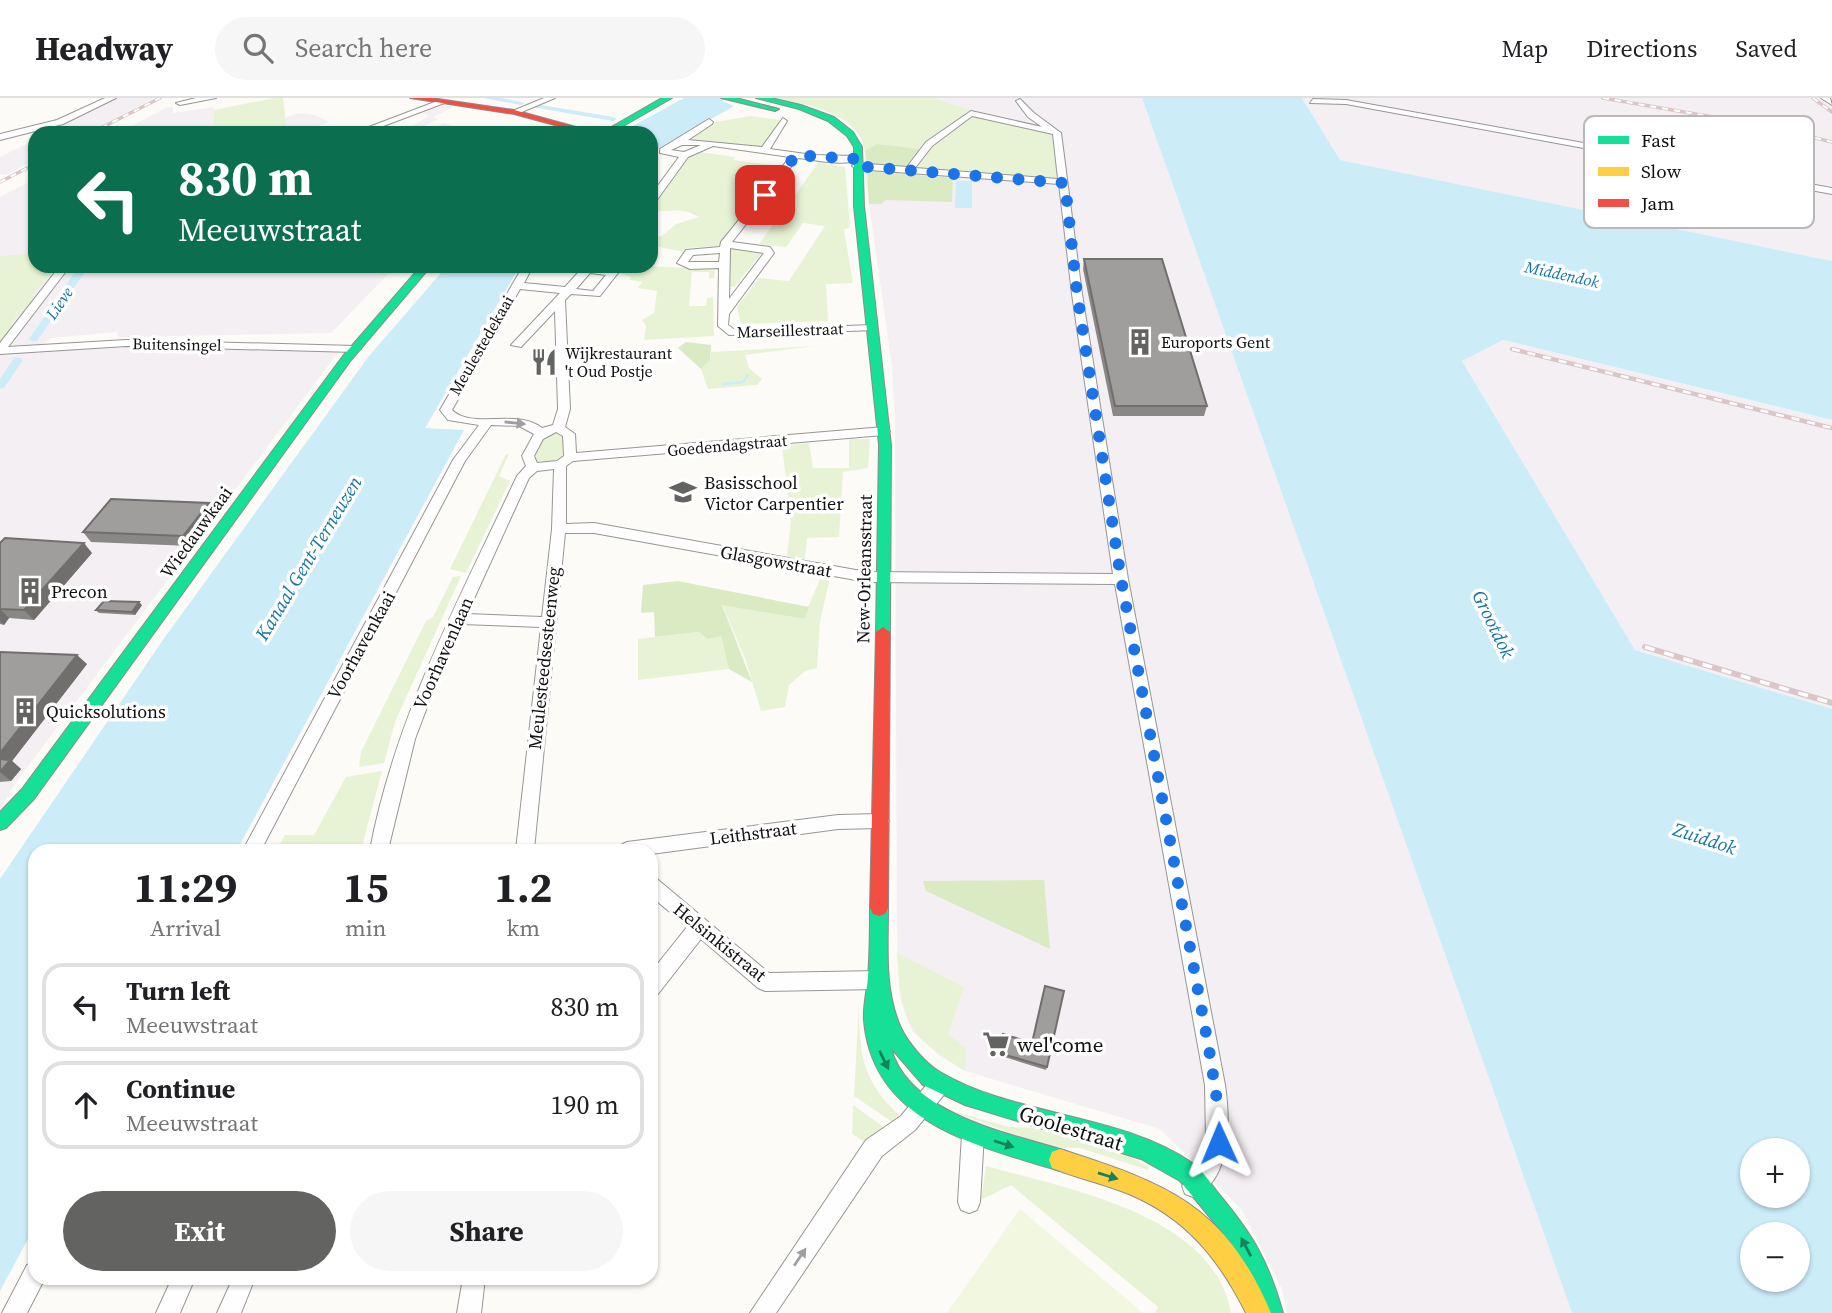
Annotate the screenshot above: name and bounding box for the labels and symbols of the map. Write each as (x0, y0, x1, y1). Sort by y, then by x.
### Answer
legend (1584, 116, 1814, 228)
text: Fast (1641, 127, 1676, 153)
text: Slow (1641, 158, 1682, 184)
pin (735, 165, 795, 225)
text: Jam (1640, 190, 1674, 216)
water label: Middendok (1522, 255, 1602, 293)
water label: Lieve (40, 282, 78, 324)
street label: Meulestedekaai (444, 291, 519, 399)
street label: Marseillestraat (736, 317, 844, 343)
building icon: Euroports Gent (1125, 327, 1155, 357)
place label: Euroports Gent (1161, 331, 1271, 353)
street label: Buitensingel (132, 332, 222, 356)
place label: Wijkrestaurant 't Oud Postje (565, 342, 673, 382)
restaurant icon: Wijkrestaurant 't Oud Postje (529, 347, 559, 377)
one-way arrow (504, 418, 526, 429)
street label: Goedendagstraat (666, 429, 789, 461)
place label: Basisschool Victor Carpentier (704, 470, 844, 516)
water label: Kanaal Gent-Terneuzen (248, 471, 367, 646)
school or university icon: Basisschool Victor Carpentier (668, 477, 698, 507)
street label: Wiedauwkaai (154, 481, 238, 583)
street label: New-Orleansstraat (850, 494, 878, 644)
street label: Glasgowstraat (719, 539, 834, 583)
street label: Meulesteedsesteenweg (522, 565, 566, 751)
building icon: Precon (15, 576, 45, 606)
place label: Precon (51, 579, 108, 604)
street label: Voorhavenkaai (321, 586, 401, 704)
water label: Grootdok (1466, 586, 1522, 662)
street label: Voorhavenlaan (407, 593, 479, 713)
building icon: Quicksolutions (10, 696, 40, 726)
place label: Quicksolutions (46, 699, 166, 724)
street label: Leithstraat (708, 815, 798, 851)
water label: Zuiddok (1669, 815, 1740, 860)
street label: Helsinkistraat (668, 897, 772, 987)
supermarket icon: wel'come (981, 1029, 1011, 1059)
place label: wel'come (1017, 1030, 1103, 1059)
one-way arrow (878, 1050, 890, 1070)
street label: Goolestraat (1016, 1099, 1127, 1158)
position arrow (1182, 1106, 1256, 1180)
one-way arrow (994, 1139, 1015, 1150)
one-way arrow (1098, 1172, 1119, 1182)
one-way arrow (1240, 1236, 1252, 1256)
one-way arrow (793, 1247, 806, 1266)

